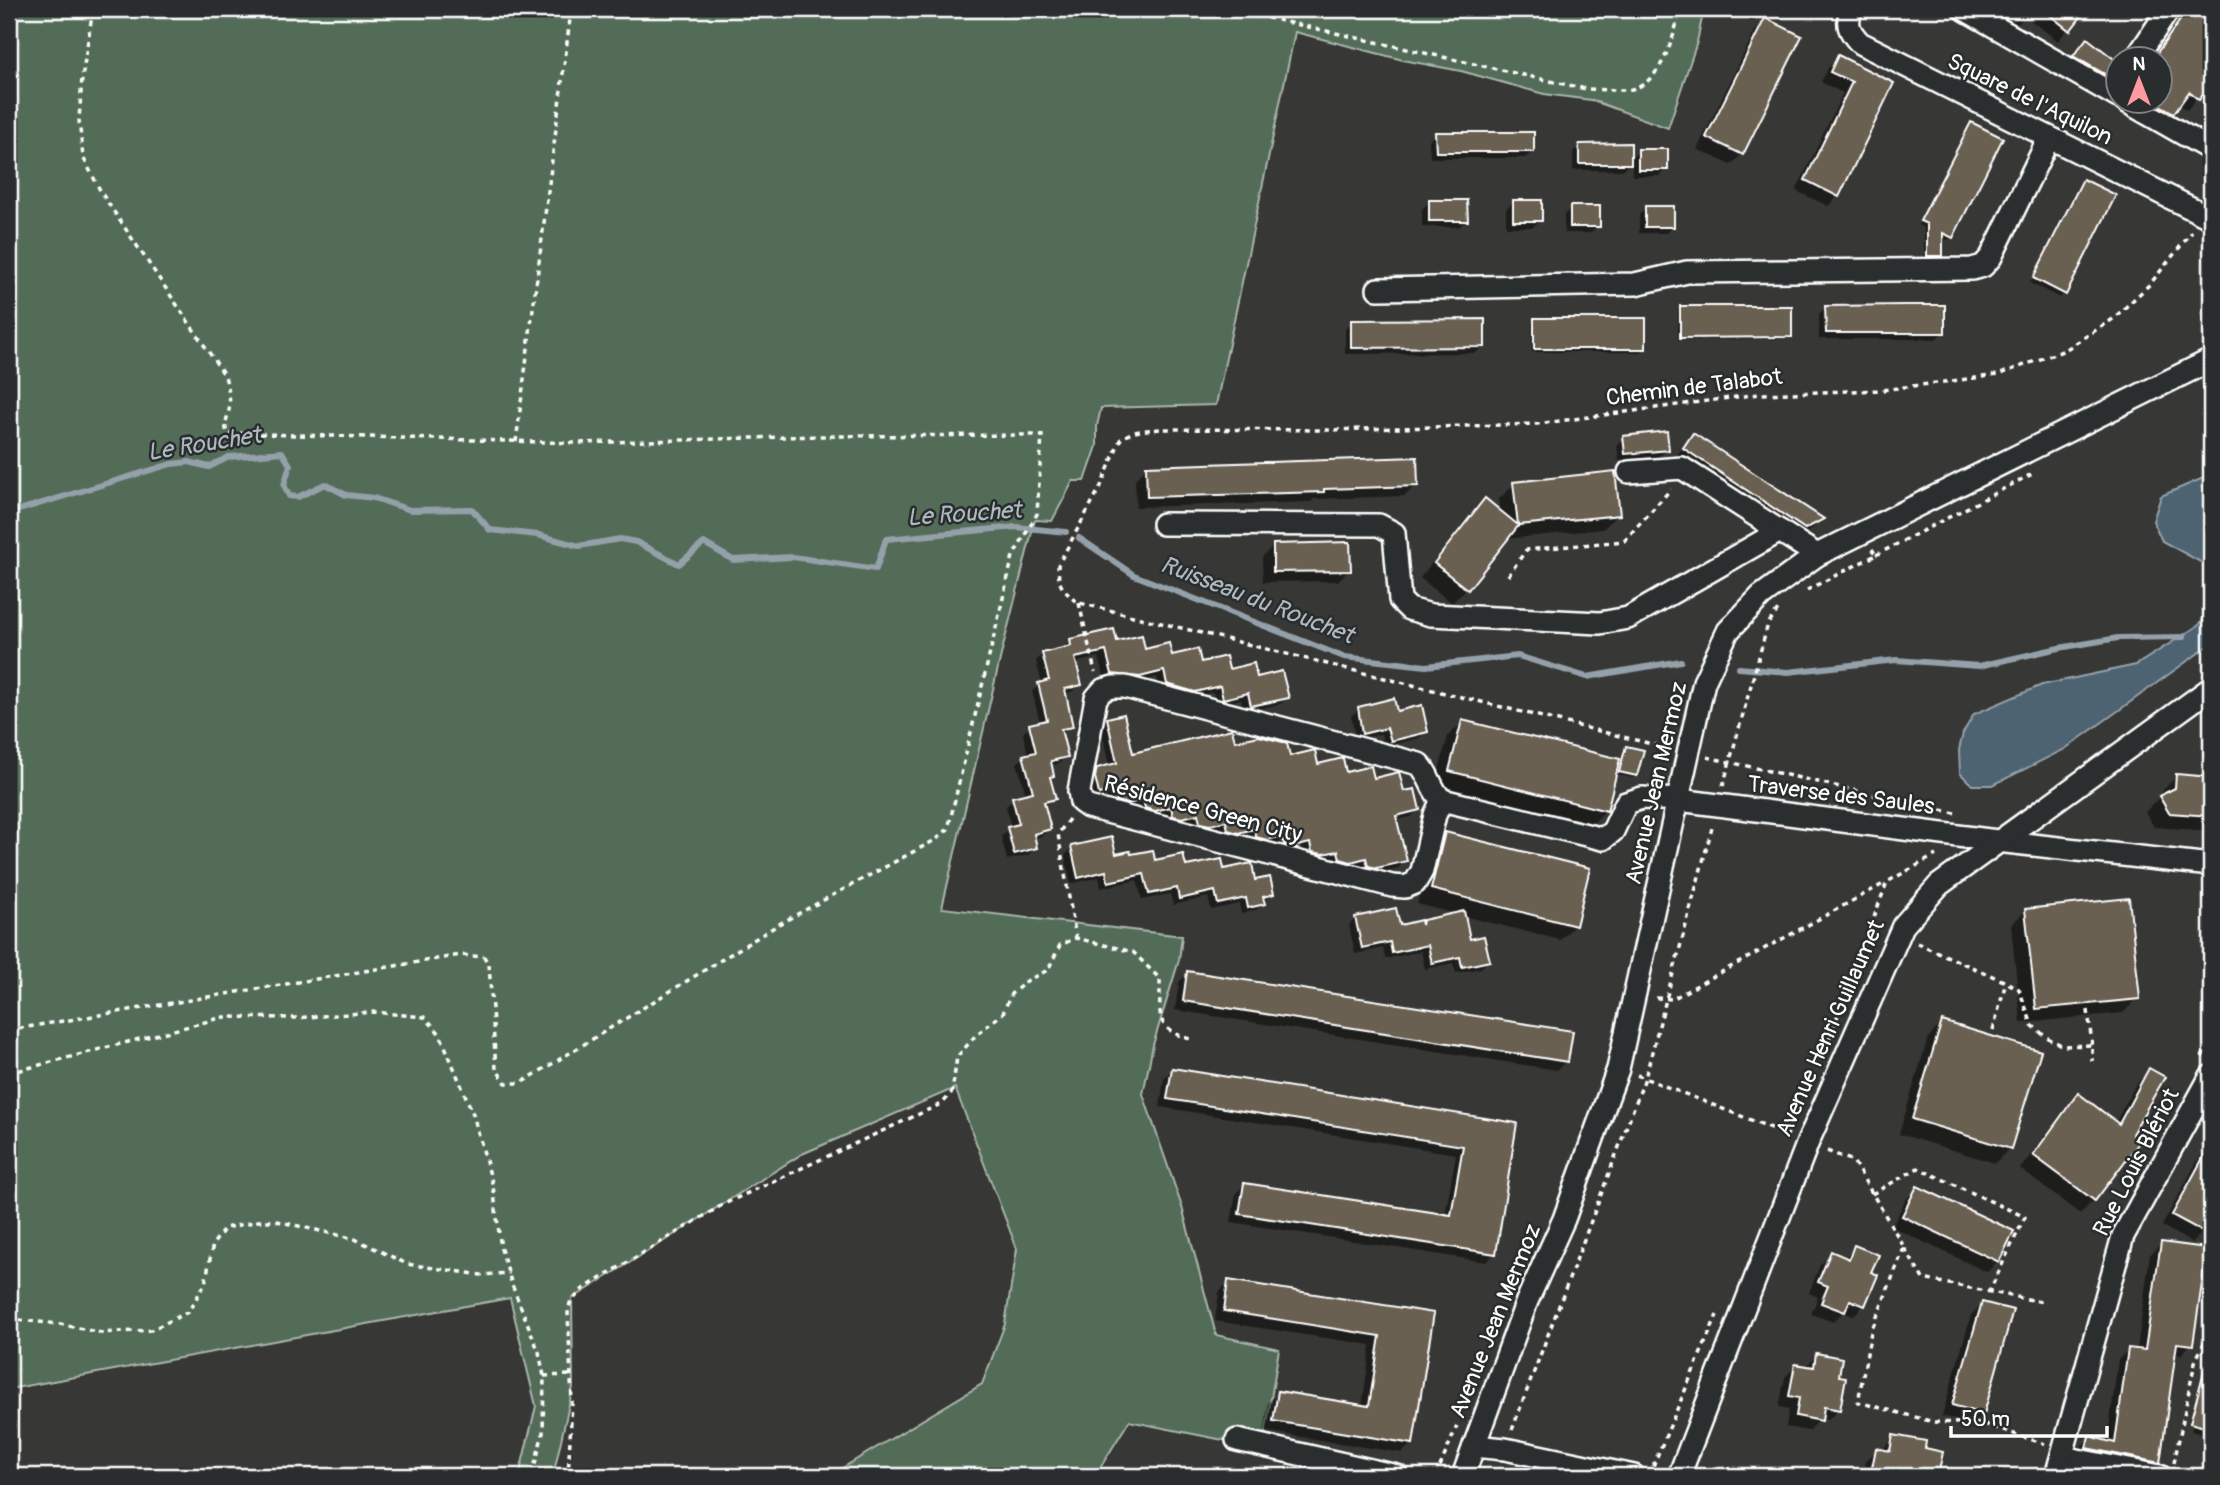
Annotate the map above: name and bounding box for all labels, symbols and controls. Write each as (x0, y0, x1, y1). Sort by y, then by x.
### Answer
street label: Square de l'Aquilon (1943, 46, 2117, 152)
north arrow (2104, 46, 2174, 116)
text: N (2133, 52, 2146, 76)
street label: Chemin de Talabot (1604, 362, 1785, 412)
water label: Le Rouchet (145, 420, 265, 467)
water label: Le Rouchet (906, 495, 1024, 532)
water label: Ruisseau du Rouchet (1156, 550, 1360, 651)
street label: Avenue Jean Mermoz (1619, 679, 1693, 887)
street label: Résidence Green City (1101, 769, 1305, 849)
street label: Traverse des Saules (1746, 769, 1936, 821)
street label: Avenue Henri Guillaumet (1769, 914, 1891, 1141)
street label: Rue Louis Blériot (2086, 1083, 2186, 1241)
street label: Avenue Jean Mermoz (1443, 1220, 1547, 1422)
scale bar (1951, 1394, 2106, 1438)
text: 50 m (1961, 1406, 2010, 1433)

